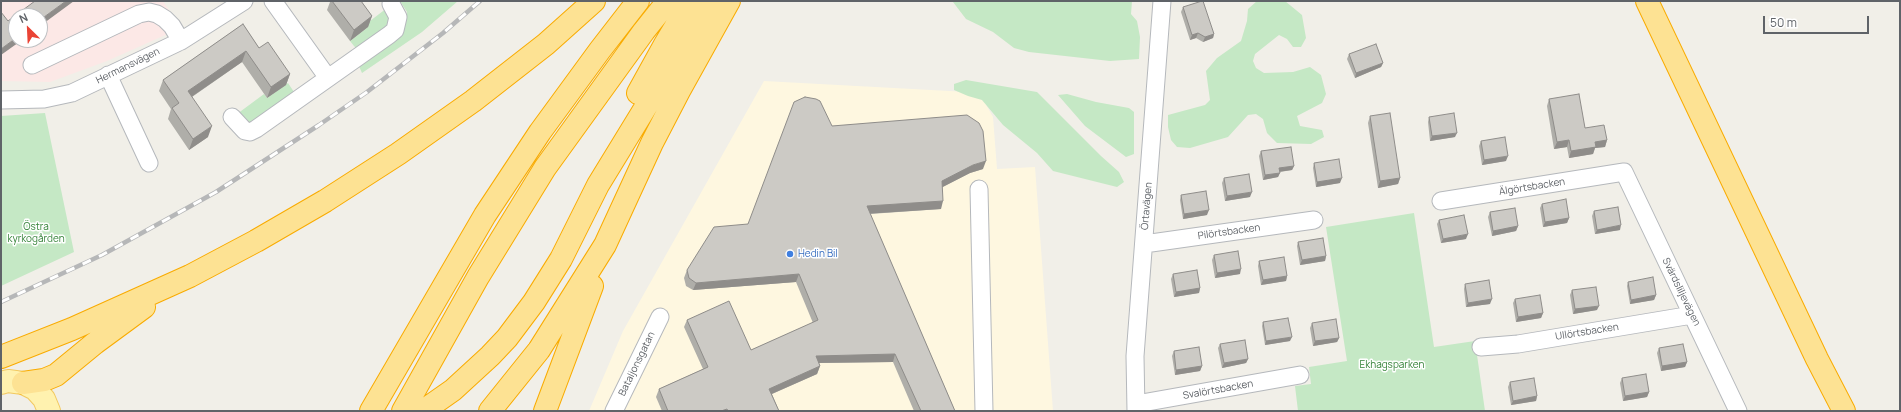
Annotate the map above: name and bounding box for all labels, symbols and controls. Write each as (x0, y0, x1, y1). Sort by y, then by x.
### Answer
north arrow (8, 8, 48, 48)
scale bar (1765, 8, 1871, 34)
text: N (17, 9, 30, 26)
text: 50 m (1770, 14, 1797, 31)
street label: Hermansvägen (94, 45, 162, 87)
street label: Älgörtsbacken (1498, 176, 1566, 198)
street label: Örtavägen (1139, 182, 1155, 230)
park label: Östra kyrkogården (7, 221, 65, 244)
street label: Pilörtsbacken (1197, 222, 1261, 242)
place label: Hedin Bil (798, 248, 838, 260)
marker: Hedin Bil (785, 249, 795, 259)
street label: Svärdsliljevägen (1659, 256, 1703, 328)
street label: Ullörtsbacken (1554, 321, 1620, 343)
street label: Bataljonsgatan (616, 330, 658, 398)
park label: Ekhagsparken (1360, 359, 1424, 371)
street label: Svalörtsbacken (1182, 378, 1254, 402)

